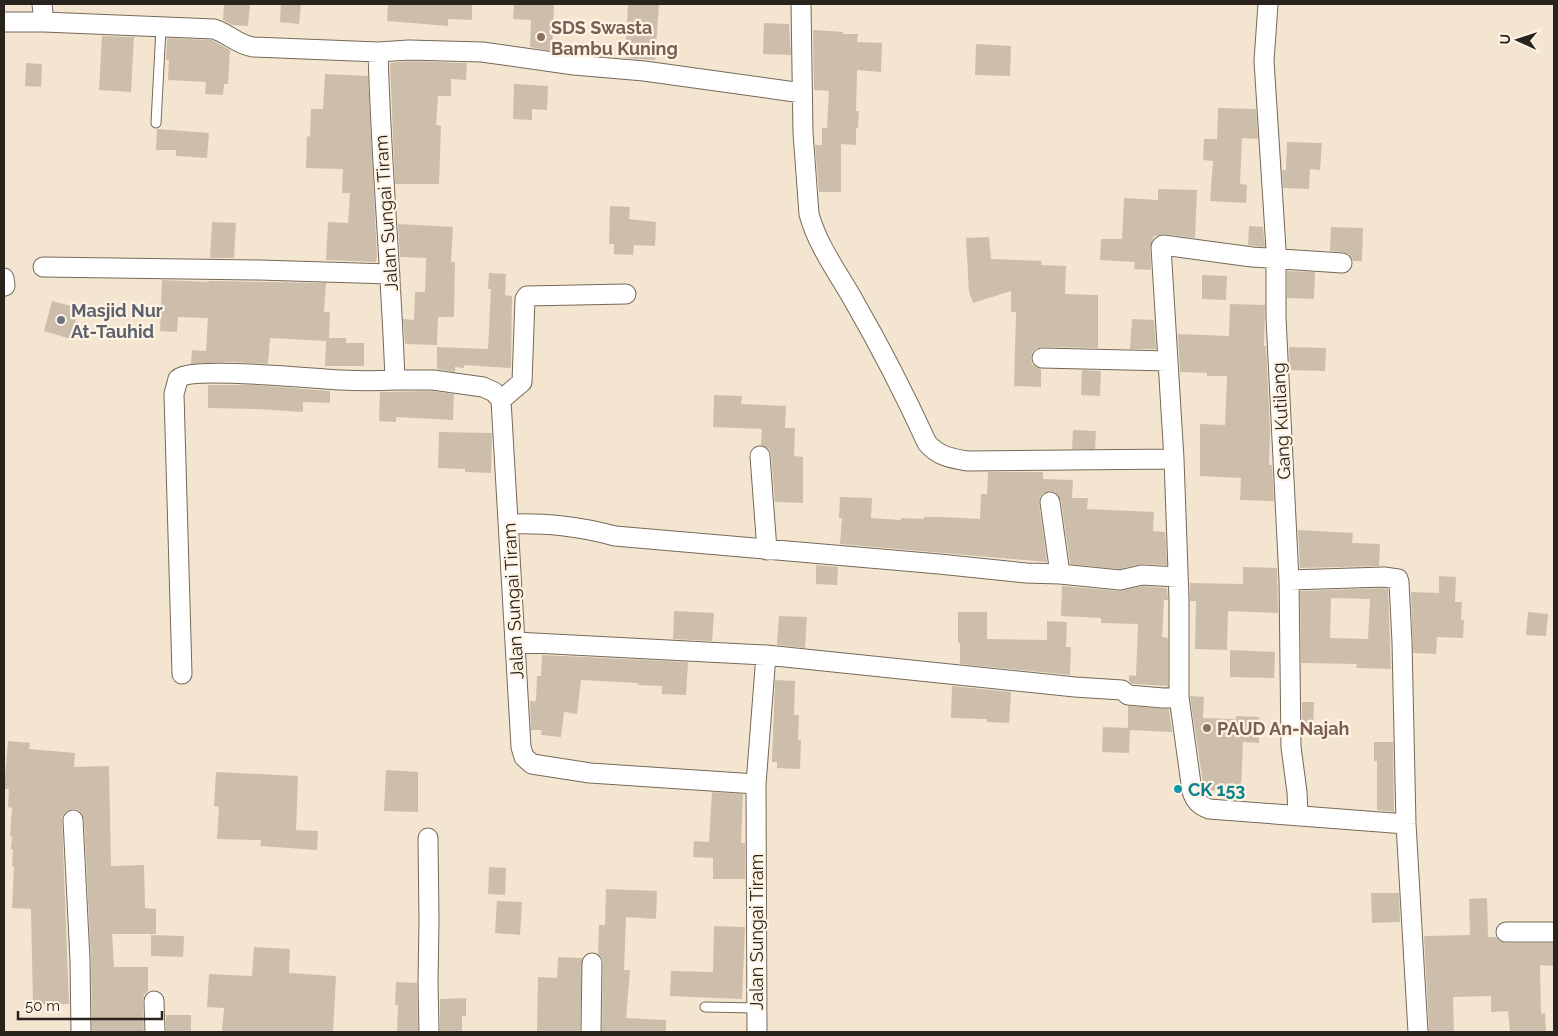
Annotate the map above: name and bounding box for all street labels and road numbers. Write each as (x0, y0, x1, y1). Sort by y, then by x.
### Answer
street label: Jalan Sungai Tiram (370, 134, 402, 292)
street label: Gang Kutilang (1267, 362, 1295, 480)
street label: Jalan Sungai Tiram (498, 522, 528, 680)
street label: Jalan Sungai Tiram (746, 854, 767, 1010)

